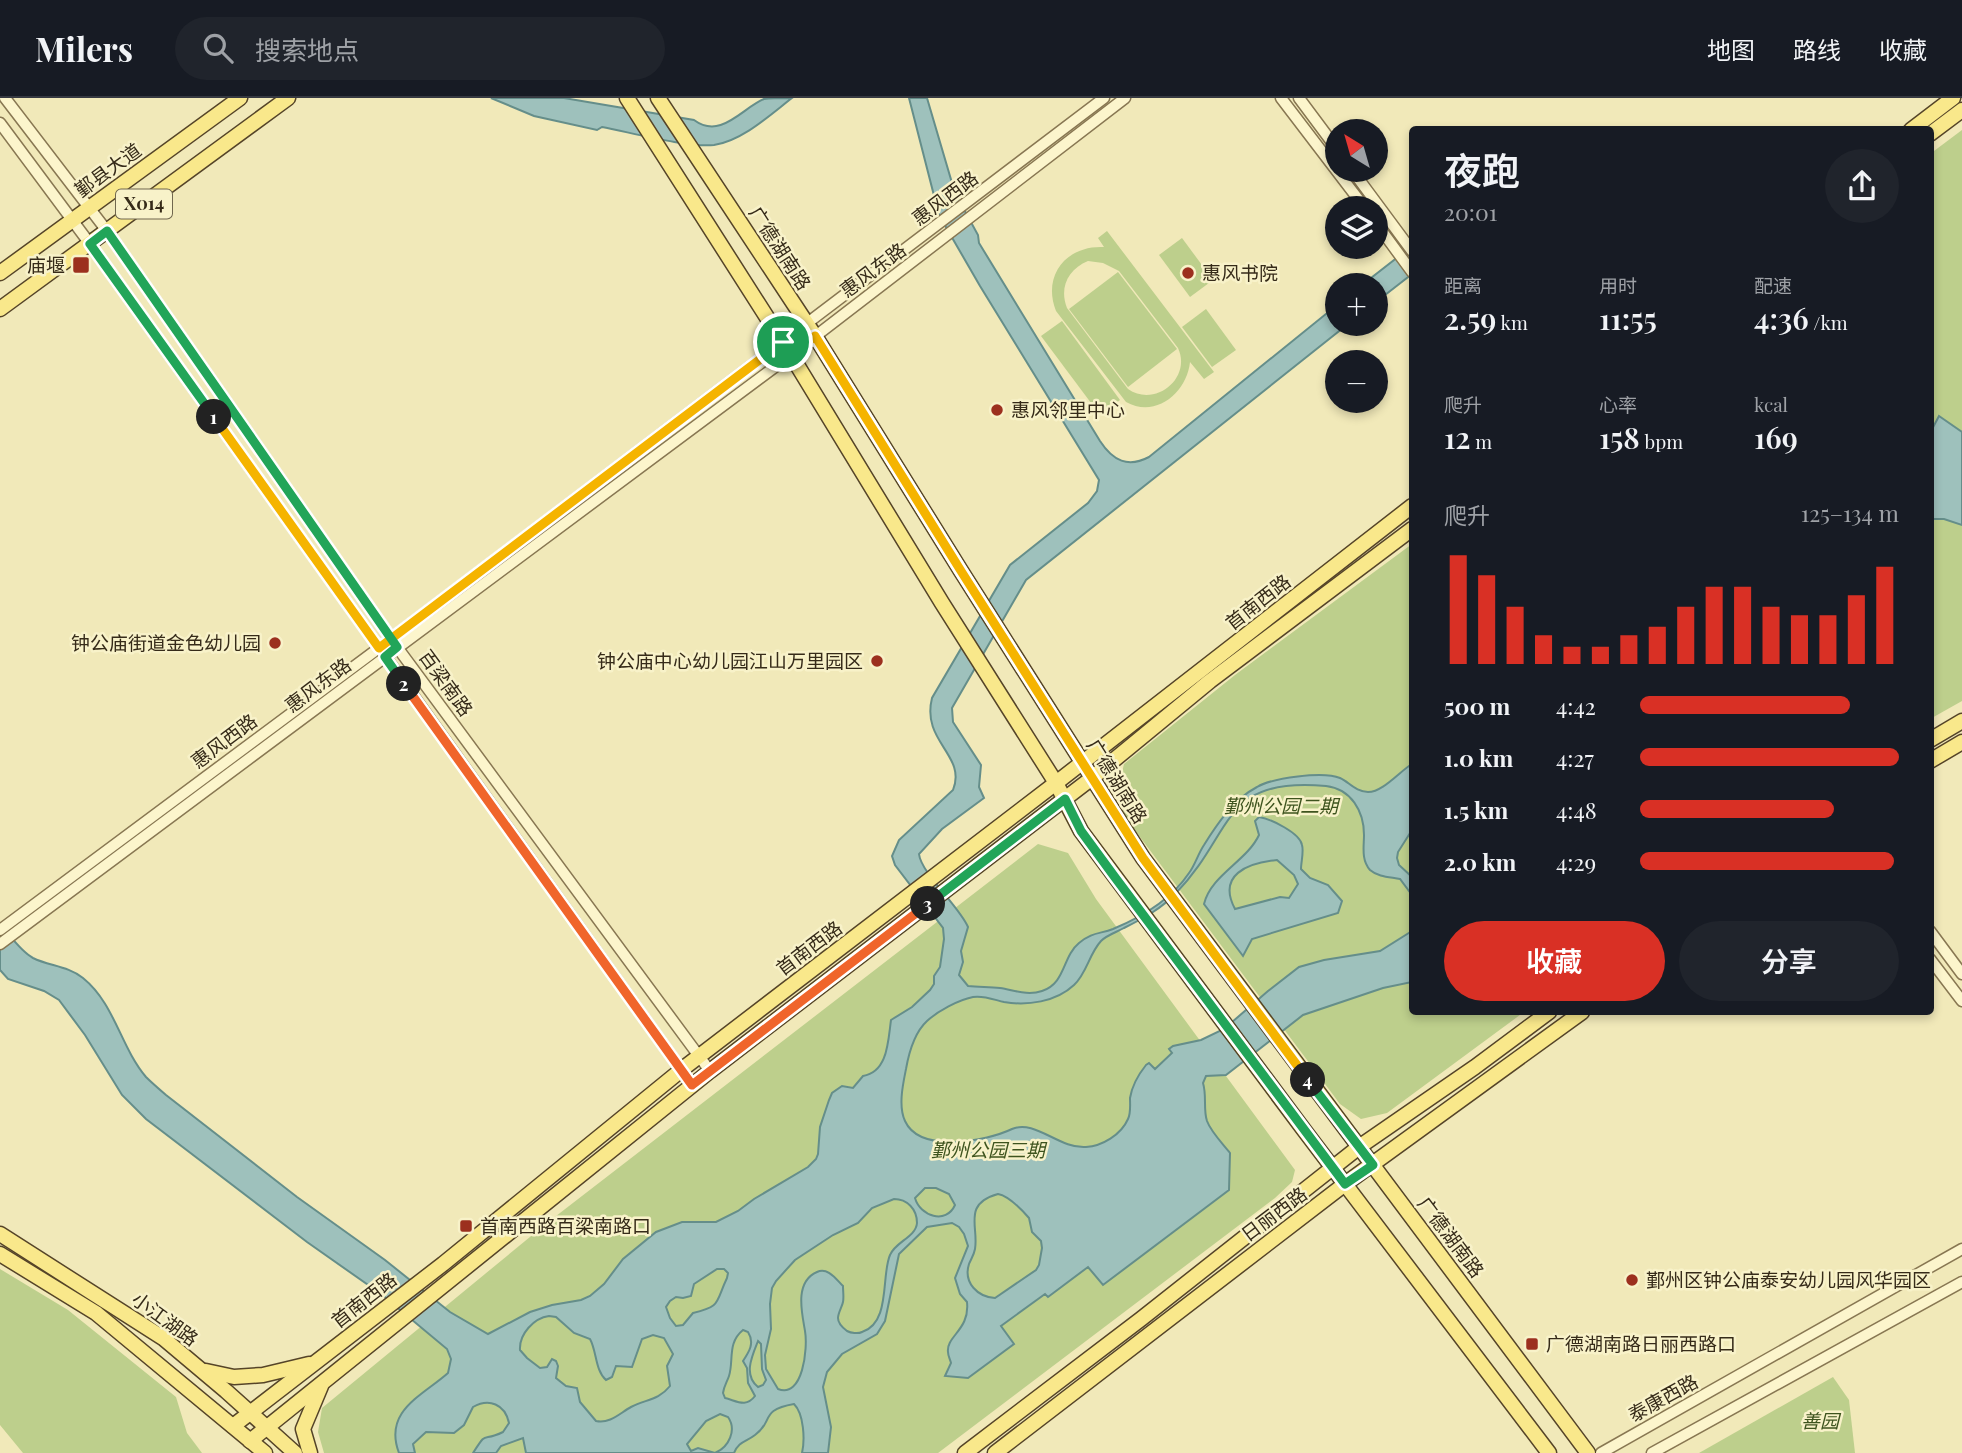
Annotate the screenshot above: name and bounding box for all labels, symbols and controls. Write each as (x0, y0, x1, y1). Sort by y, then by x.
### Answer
search box (175, 17, 665, 80)
text: Milers (35, 26, 133, 70)
icon: search (199, 29, 237, 67)
text: 搜索地点 (255, 32, 359, 67)
text: 地图 (1707, 33, 1755, 65)
text: 路线 (1793, 33, 1841, 65)
text: 收藏 (1879, 33, 1927, 65)
north arrow (1325, 119, 1388, 182)
map controls (1325, 119, 1388, 413)
street label: 鄞县大道 (69, 136, 146, 202)
text: 夜跑 (1444, 144, 1520, 195)
button: share (1825, 149, 1899, 223)
street label: 惠风西路 (906, 164, 983, 230)
road number: X014 (116, 190, 172, 218)
button: layers (1325, 196, 1388, 259)
text: 20:01 (1444, 196, 1497, 227)
street label: 广德湖南路 (744, 201, 818, 294)
street label: 惠风东路 (834, 236, 911, 302)
place label: 庙堰 (27, 251, 65, 277)
marker: 庙堰 (71, 255, 91, 275)
place label: 惠风书院 (1202, 259, 1278, 285)
marker: 惠风书院 (1180, 265, 1196, 281)
text: 距离 (1444, 272, 1482, 298)
text: 用时 (1599, 272, 1637, 298)
text: 配速 (1754, 272, 1792, 298)
button: + (1325, 273, 1388, 336)
text: 2.59 (1444, 298, 1496, 338)
text: 11:55 (1599, 298, 1657, 338)
text: 4:36 (1754, 298, 1809, 338)
text: km (1496, 309, 1528, 335)
text: /km (1809, 309, 1848, 335)
pin (753, 312, 813, 372)
icon: arrive (764, 323, 802, 361)
button: − (1325, 350, 1388, 413)
text: 爬升 (1444, 391, 1482, 417)
text: 心率 (1599, 391, 1637, 417)
text: kcal (1754, 391, 1788, 417)
place label: 惠风邻里中心 (1011, 396, 1125, 422)
pin: 1 (196, 400, 232, 434)
marker: 惠风邻里中心 (989, 402, 1005, 418)
text: 1 (210, 403, 217, 429)
text: 12 (1444, 417, 1471, 457)
text: 158 (1599, 417, 1640, 457)
text: 169 (1754, 417, 1798, 457)
text: m (1471, 428, 1492, 454)
text: bpm (1640, 428, 1683, 454)
text: 125–134 m (1801, 497, 1899, 528)
text: 爬升 (1444, 499, 1490, 530)
street label: 首南西路 (1219, 568, 1295, 635)
place label: 钟公庙街道金色幼儿园 (71, 629, 261, 655)
marker: 钟公庙街道金色幼儿园 (267, 635, 283, 651)
street label: 百梁南路 (414, 644, 480, 721)
place label: 钟公庙中心幼儿园江山万里园区 (597, 647, 863, 673)
street label: 惠风东路 (279, 651, 356, 717)
marker: 钟公庙中心幼儿园江山万里园区 (869, 653, 885, 669)
pin: 2 (386, 666, 422, 702)
text: 2 (399, 670, 408, 696)
text: 500 m (1444, 690, 1510, 721)
text: 4:42 (1556, 690, 1596, 721)
street label: 惠风西路 (185, 707, 262, 773)
street label: 广德湖南路 (1082, 733, 1154, 828)
text: 1.0 km (1444, 742, 1513, 773)
text: 4:27 (1556, 742, 1594, 773)
park label: 鄞州公园二期 (1224, 792, 1341, 818)
text: 1.5 km (1444, 794, 1508, 825)
text: 4:48 (1556, 794, 1597, 825)
text: 2.0 km (1444, 846, 1516, 877)
text: 4:29 (1556, 846, 1596, 877)
pin: 3 (911, 886, 946, 922)
text: 3 (923, 890, 932, 916)
street label: 首南西路 (770, 914, 847, 980)
button: 收藏 (1444, 921, 1665, 1001)
button: 分享 (1679, 921, 1899, 1001)
pin: 4 (1290, 1062, 1326, 1098)
text: 4 (1302, 1066, 1313, 1092)
park label: 鄞州公园三期 (931, 1136, 1048, 1162)
street label: 日丽西路 (1235, 1180, 1312, 1246)
street label: 广德湖南路 (1413, 1191, 1491, 1282)
place label: 首南西路百梁南路口 (480, 1212, 651, 1238)
marker: 首南西路百梁南路口 (458, 1218, 474, 1234)
street label: 首南西路 (325, 1266, 401, 1333)
place label: 鄞州区钟公庙泰安幼儿园风华园区 (1646, 1266, 1931, 1292)
marker: 鄞州区钟公庙泰安幼儿园风华园区 (1624, 1272, 1640, 1288)
street label: 小江湖路 (127, 1285, 204, 1351)
place label: 广德湖南路日丽西路口 (1546, 1330, 1736, 1356)
marker: 广德湖南路日丽西路口 (1524, 1336, 1540, 1352)
street label: 泰康西路 (1623, 1367, 1702, 1427)
park label: 善园 (1801, 1407, 1842, 1433)

